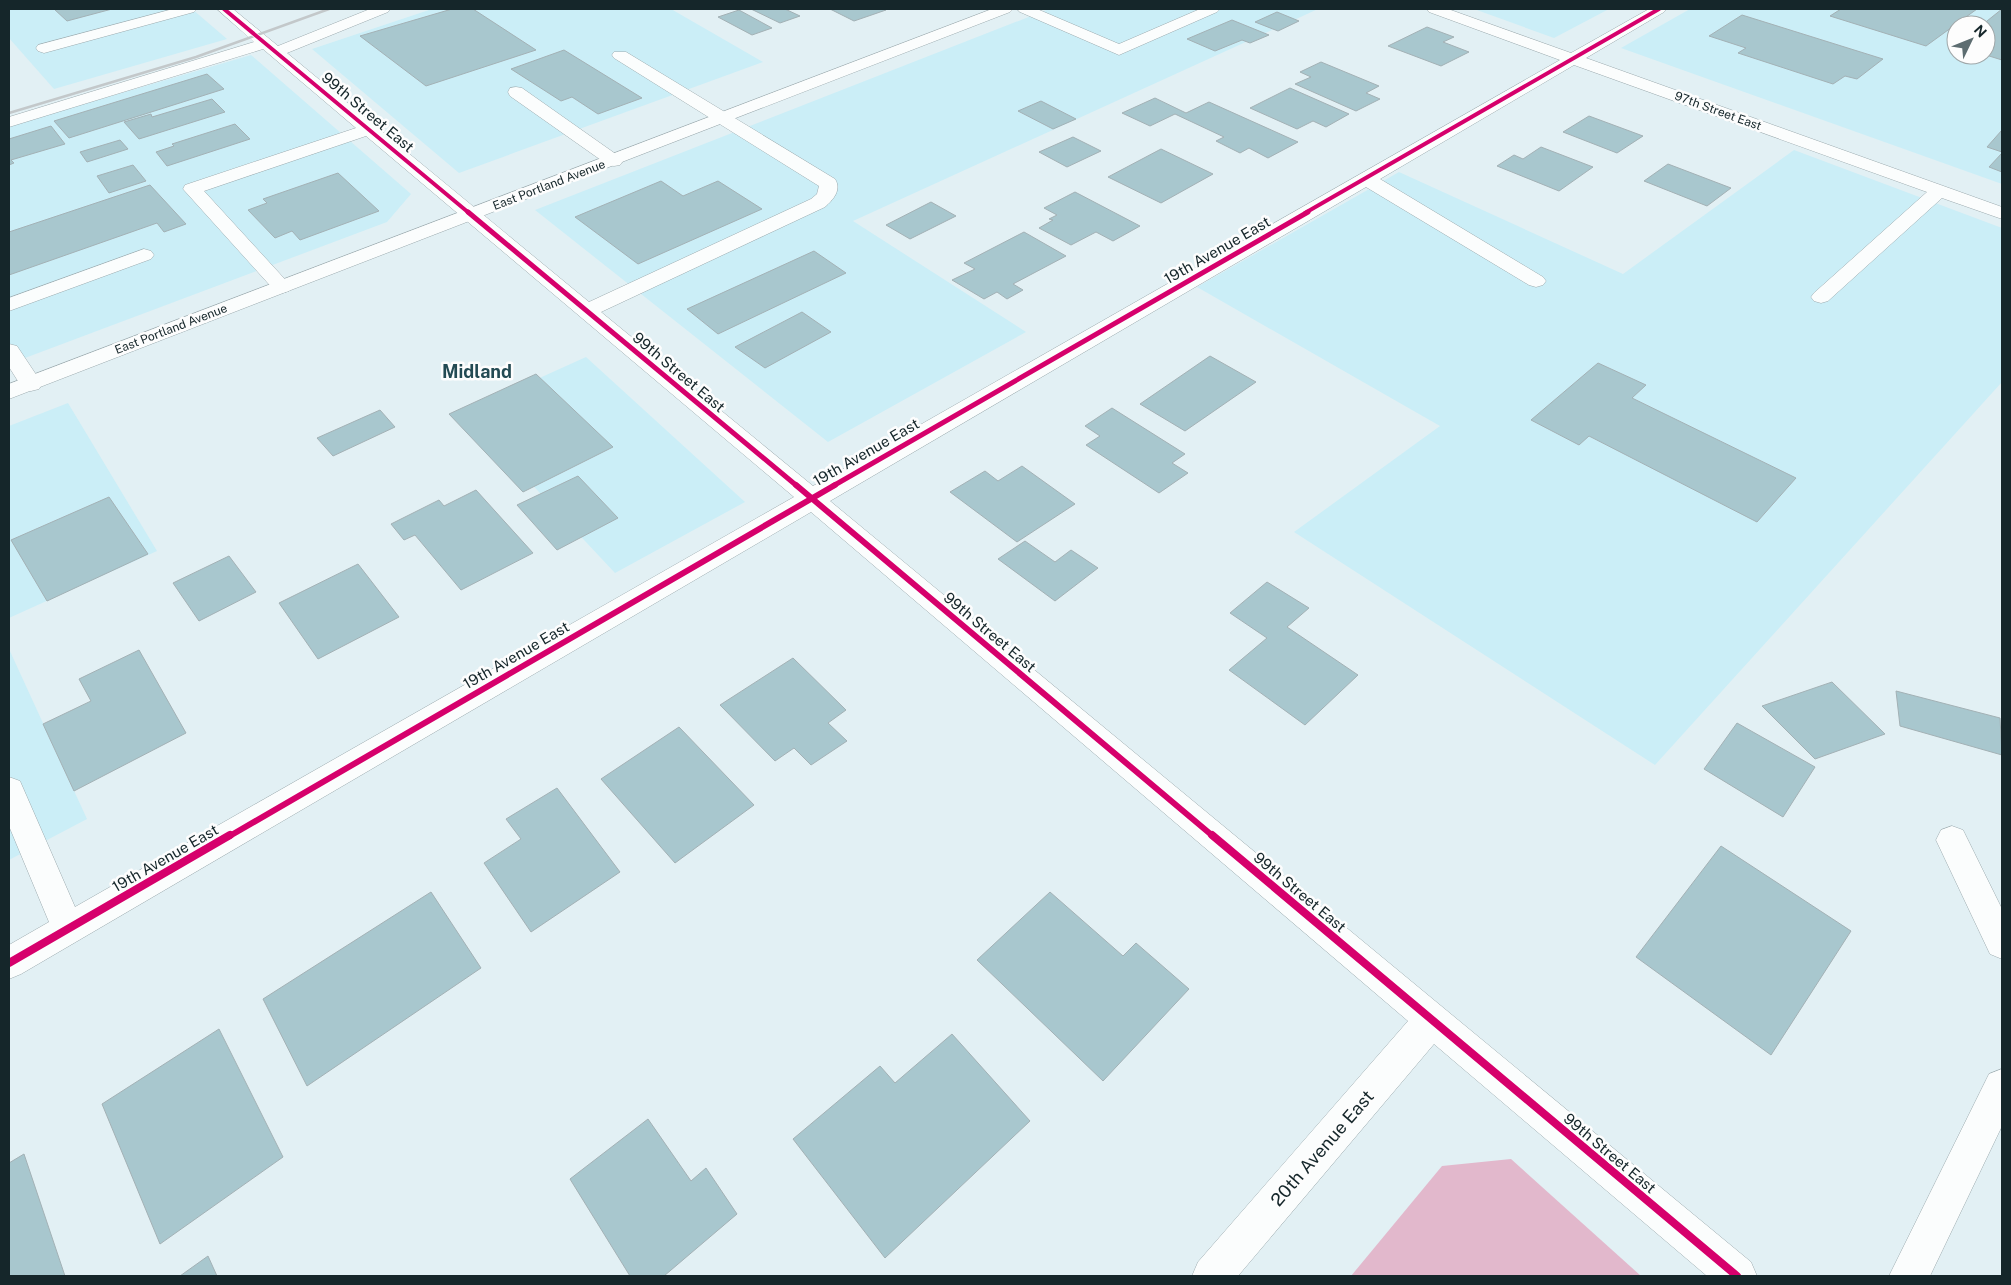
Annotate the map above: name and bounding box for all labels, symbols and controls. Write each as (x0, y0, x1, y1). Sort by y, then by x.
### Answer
north arrow (1946, 15, 1996, 65)
text: N (1971, 22, 1990, 41)
street label: 99th Street East (319, 69, 418, 156)
street label: 97th Street East (1673, 89, 1764, 133)
street label: East Portland Avenue (491, 157, 607, 213)
street label: 19th Avenue East (1161, 213, 1273, 287)
street label: East Portland Avenue (113, 301, 229, 357)
street label: 99th Street East (630, 329, 729, 416)
district label: Midland (442, 361, 512, 382)
street label: 19th Avenue East (810, 415, 922, 489)
street label: 99th Street East (941, 589, 1040, 676)
street label: 19th Avenue East (460, 618, 572, 692)
street label: 19th Avenue East (109, 821, 221, 895)
street label: 99th Street East (1251, 849, 1350, 936)
street label: 20th Avenue East (1266, 1086, 1378, 1210)
street label: 99th Street East (1561, 1110, 1660, 1197)

